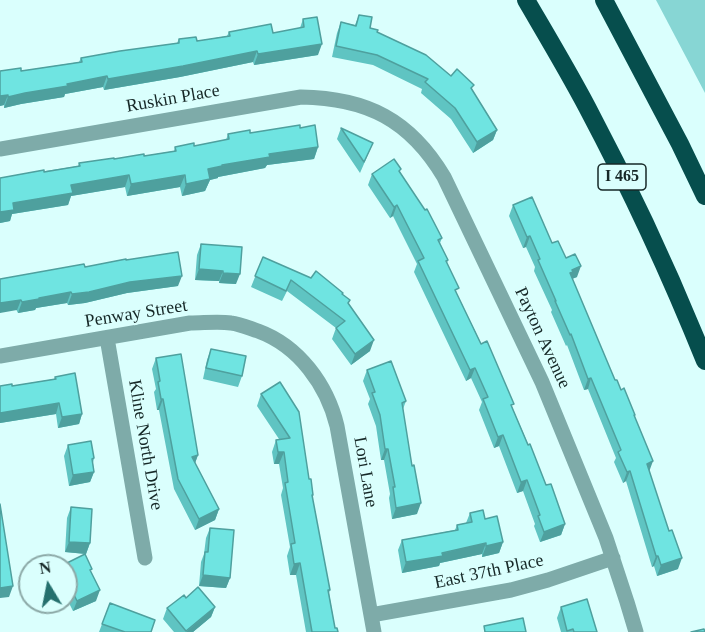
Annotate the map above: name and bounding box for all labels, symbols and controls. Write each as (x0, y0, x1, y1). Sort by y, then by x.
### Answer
street label: Ruskin Place (125, 80, 221, 118)
road number: I 465 (598, 164, 646, 190)
street label: Payton Avenue (509, 284, 575, 392)
street label: Penway Street (83, 295, 189, 333)
street label: Kline North Drive (123, 378, 167, 512)
street label: Lori Lane (348, 435, 382, 509)
street label: East 37th Place (432, 550, 546, 594)
north arrow (18, 554, 78, 614)
text: N (38, 558, 52, 577)

